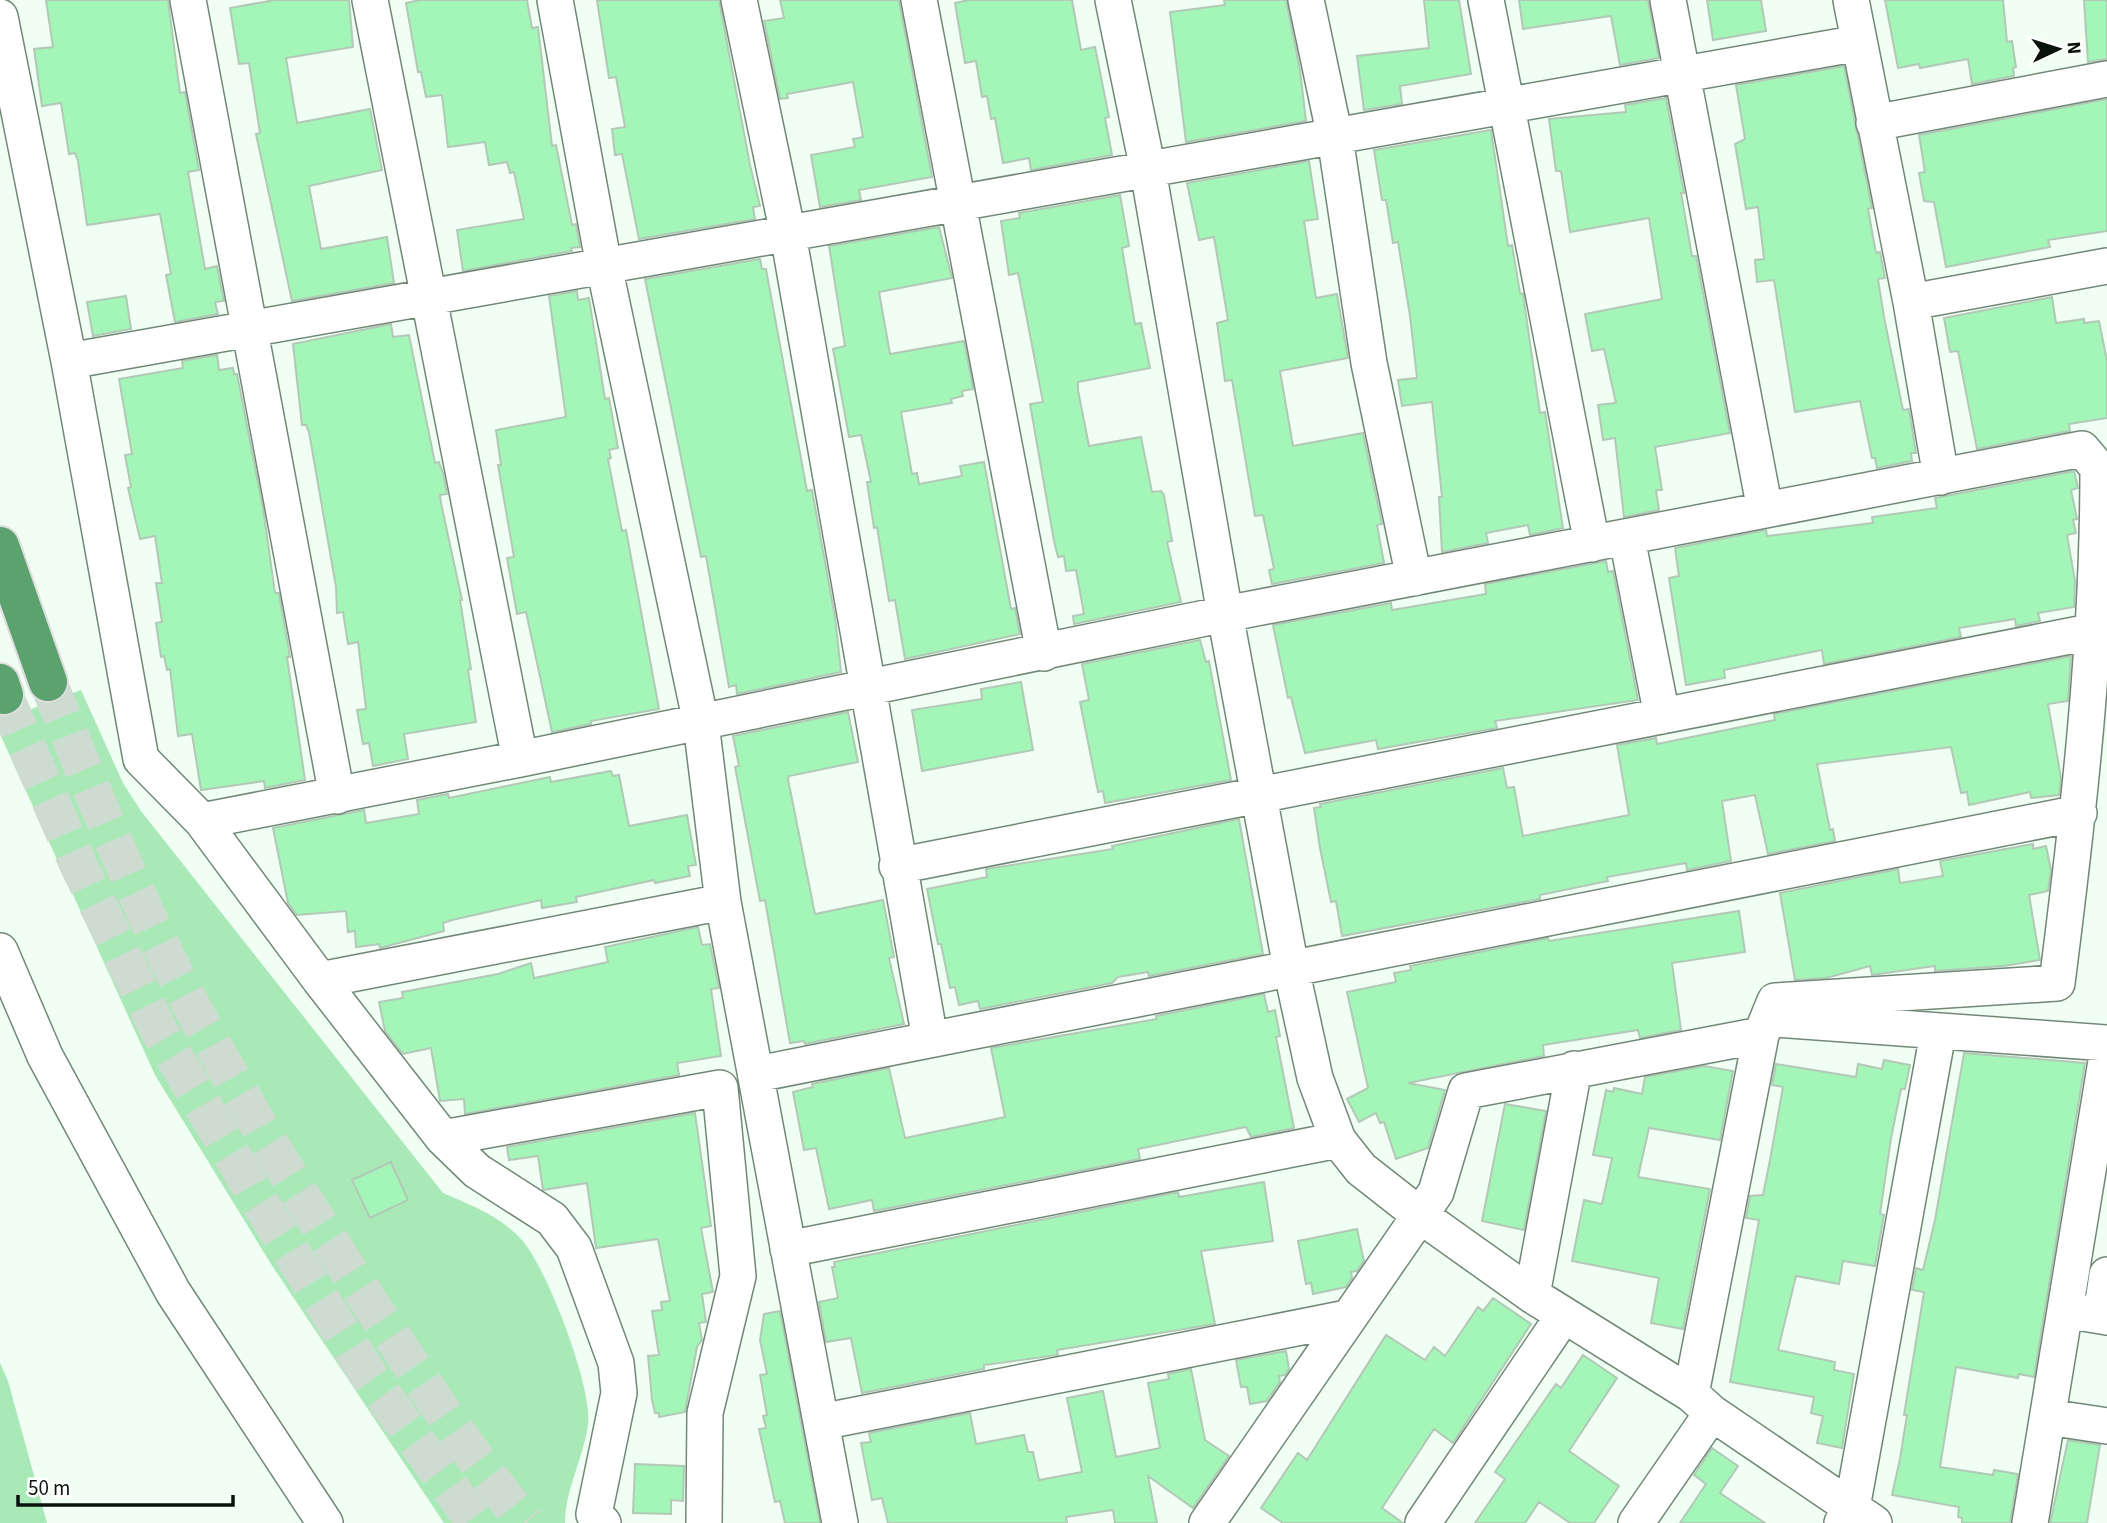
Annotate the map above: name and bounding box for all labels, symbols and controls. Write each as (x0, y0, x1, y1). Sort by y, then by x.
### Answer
north arrow (2023, 14, 2093, 84)
text: N (2060, 41, 2087, 55)
scale bar (18, 1464, 233, 1508)
text: 50 m (28, 1473, 70, 1503)

